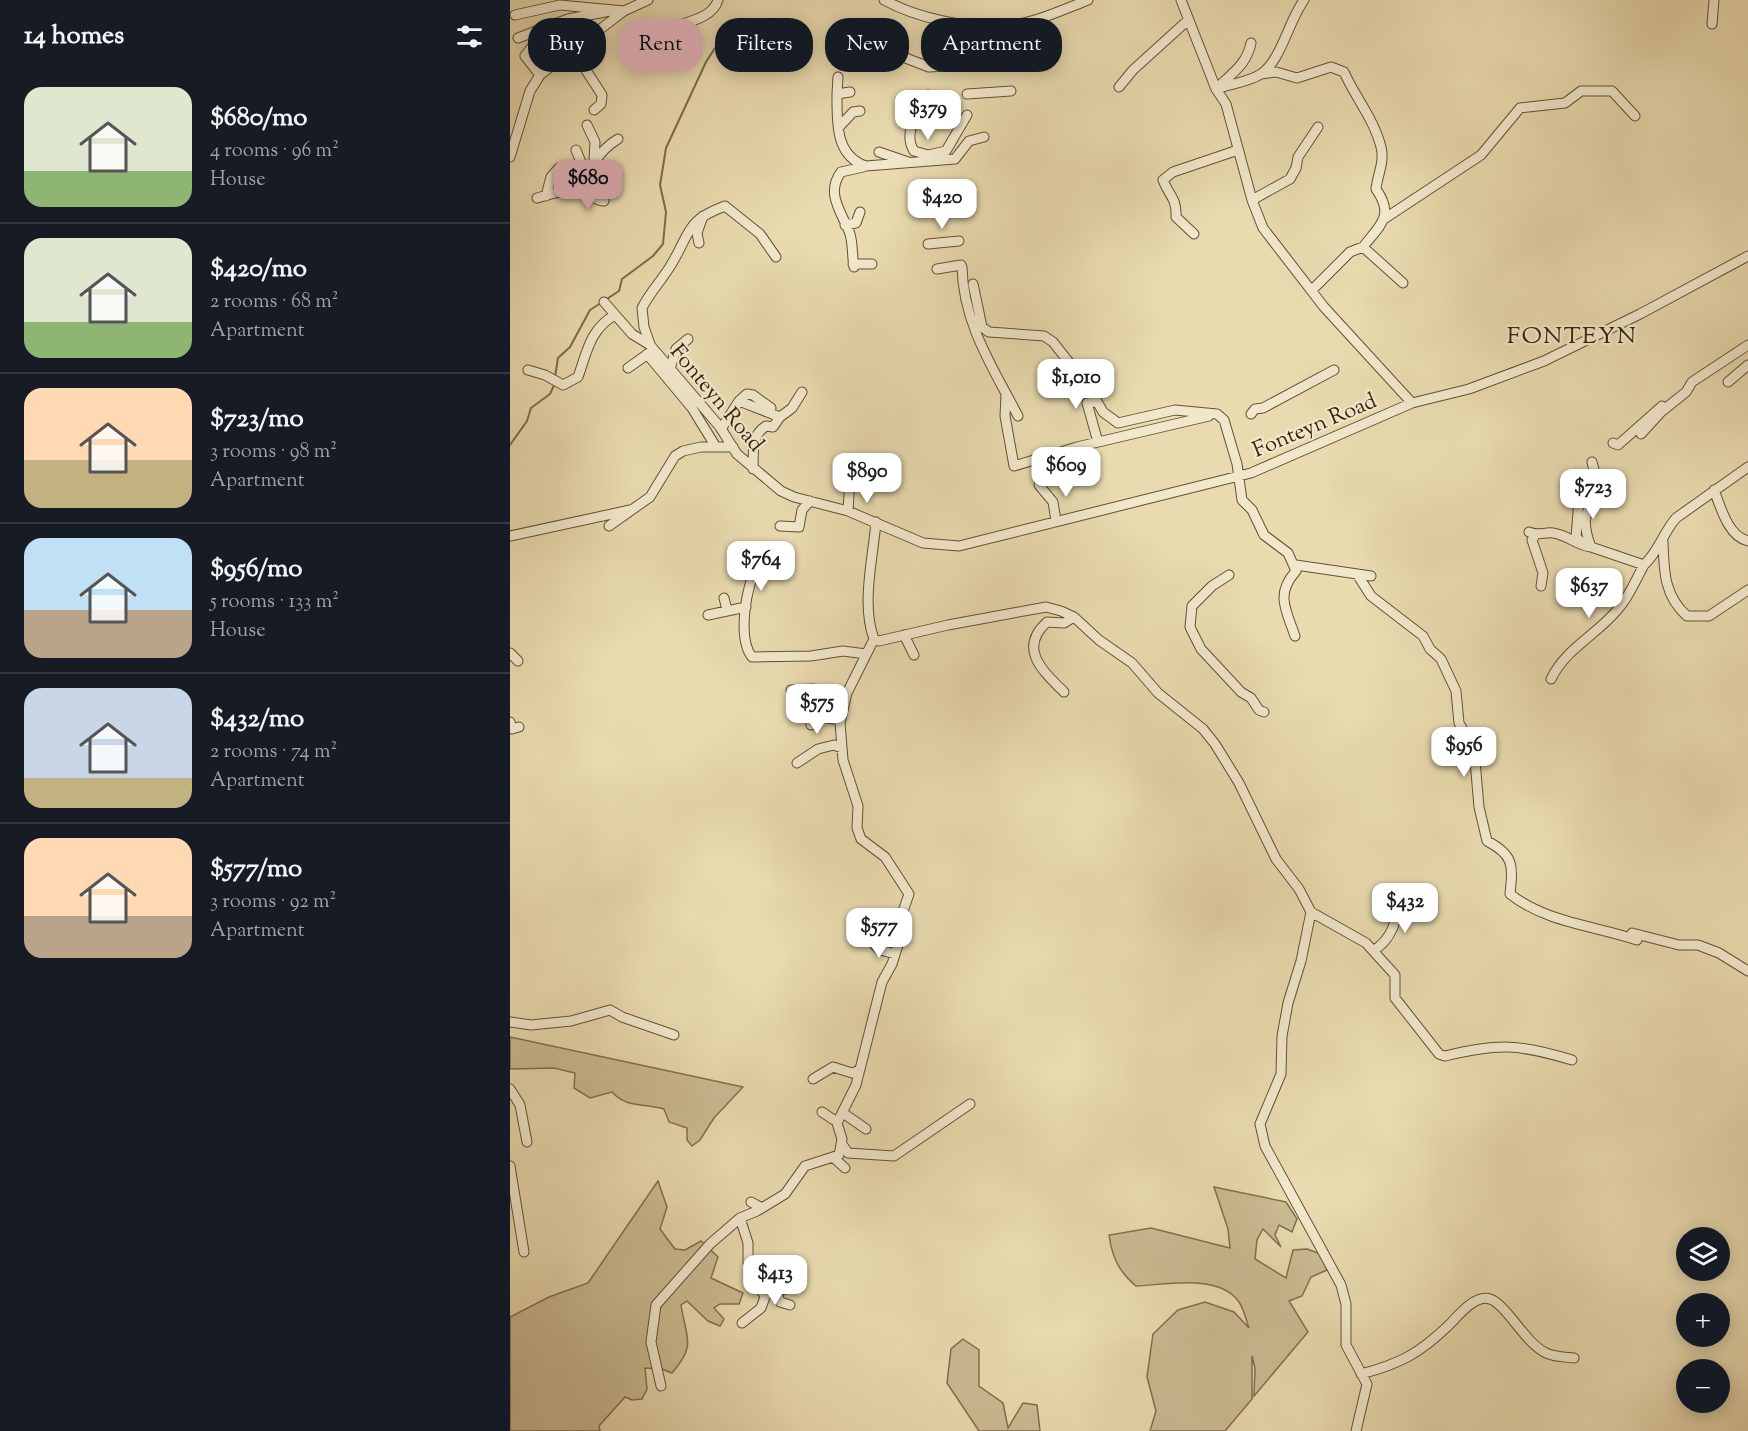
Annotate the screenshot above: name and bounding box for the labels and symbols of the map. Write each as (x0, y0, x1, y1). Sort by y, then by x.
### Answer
pin: $379 (892, 90, 964, 141)
pin: $680 (552, 160, 624, 211)
pin: $420 (906, 179, 978, 230)
district label: FONTEYN (1507, 320, 1637, 354)
street label: Fonteyn Road (661, 338, 770, 460)
pin: $1,010 (1027, 359, 1125, 410)
street label: Fonteyn Road (1248, 386, 1382, 467)
pin: $609 (1030, 447, 1102, 498)
pin: $890 (831, 453, 903, 504)
pin: $723 (1557, 469, 1629, 520)
pin: $764 (725, 541, 797, 592)
pin: $637 (1553, 568, 1625, 619)
pin: $575 (781, 684, 853, 735)
pin: $956 (1428, 727, 1500, 778)
pin: $432 (1369, 883, 1441, 934)
pin: $577 (843, 908, 915, 959)
pin: $413 (739, 1255, 811, 1306)

